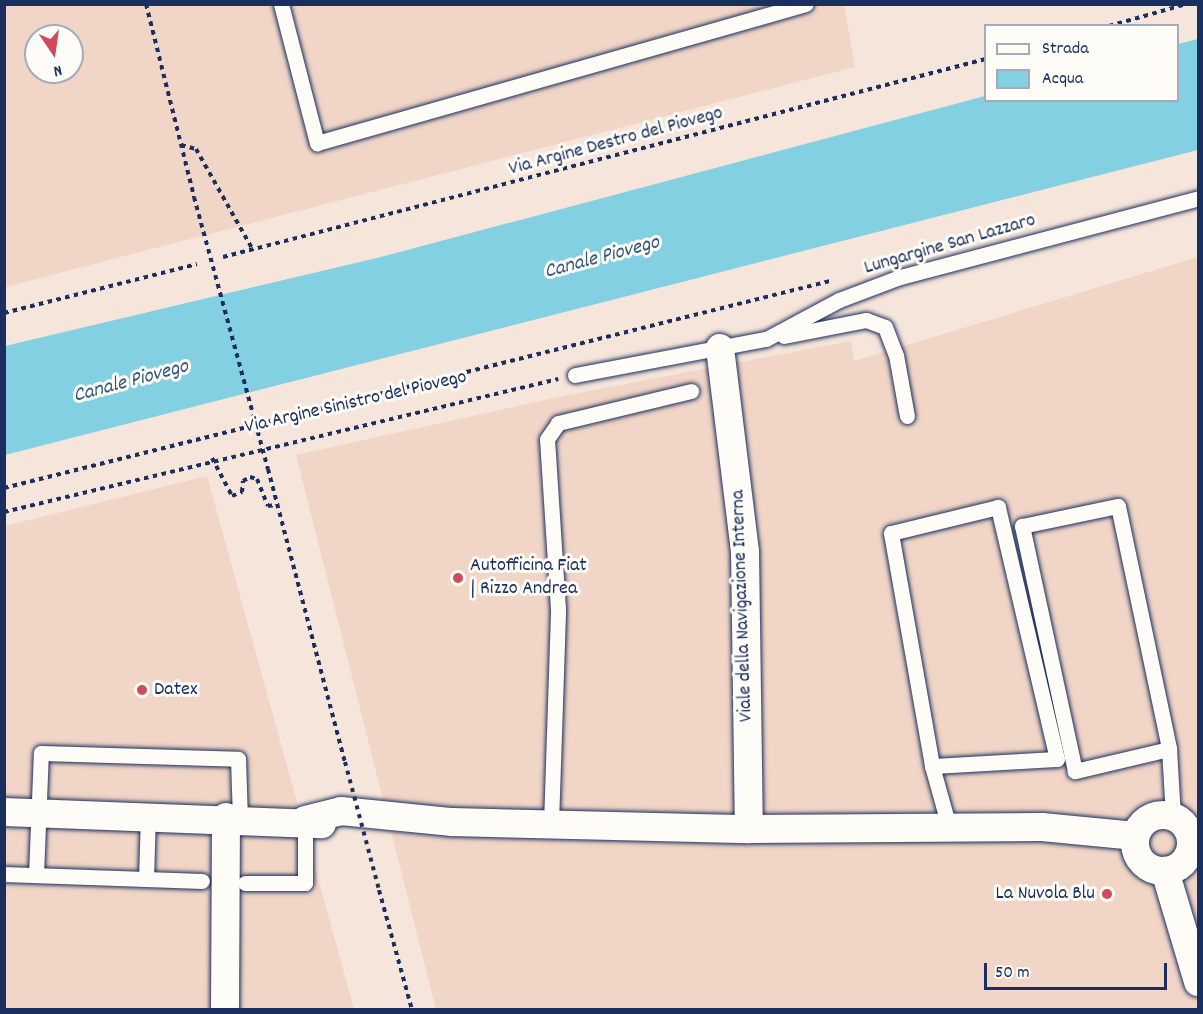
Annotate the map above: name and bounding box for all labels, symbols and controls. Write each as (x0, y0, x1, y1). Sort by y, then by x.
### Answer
north arrow (24, 24, 84, 84)
legend (984, 24, 1179, 102)
text: Strada (1042, 37, 1089, 62)
text: N (51, 58, 64, 82)
text: Acqua (1042, 67, 1083, 92)
street label: Via Argine Destro del Piovego (506, 102, 726, 182)
street label: Lungargine San Lazzaro (862, 209, 1038, 281)
water label: Canale Piovego (542, 231, 662, 285)
water label: Canale Piovego (71, 355, 191, 409)
street label: Via Argine Sinistro del Piovego (243, 366, 469, 440)
street label: Viale della Navigazione Interna (727, 490, 759, 722)
place label: Autofficina Fiat | Rizzo Andrea (470, 554, 587, 601)
marker: Autofficina Fiat | Rizzo Andrea (451, 571, 465, 585)
place label: Datex (154, 678, 197, 702)
marker: Datex (135, 683, 149, 697)
place label: La Nuvola Blu (996, 882, 1095, 906)
marker: La Nuvola Blu (1100, 887, 1114, 901)
scale bar (987, 951, 1170, 989)
text: 50 m (995, 961, 1030, 986)

